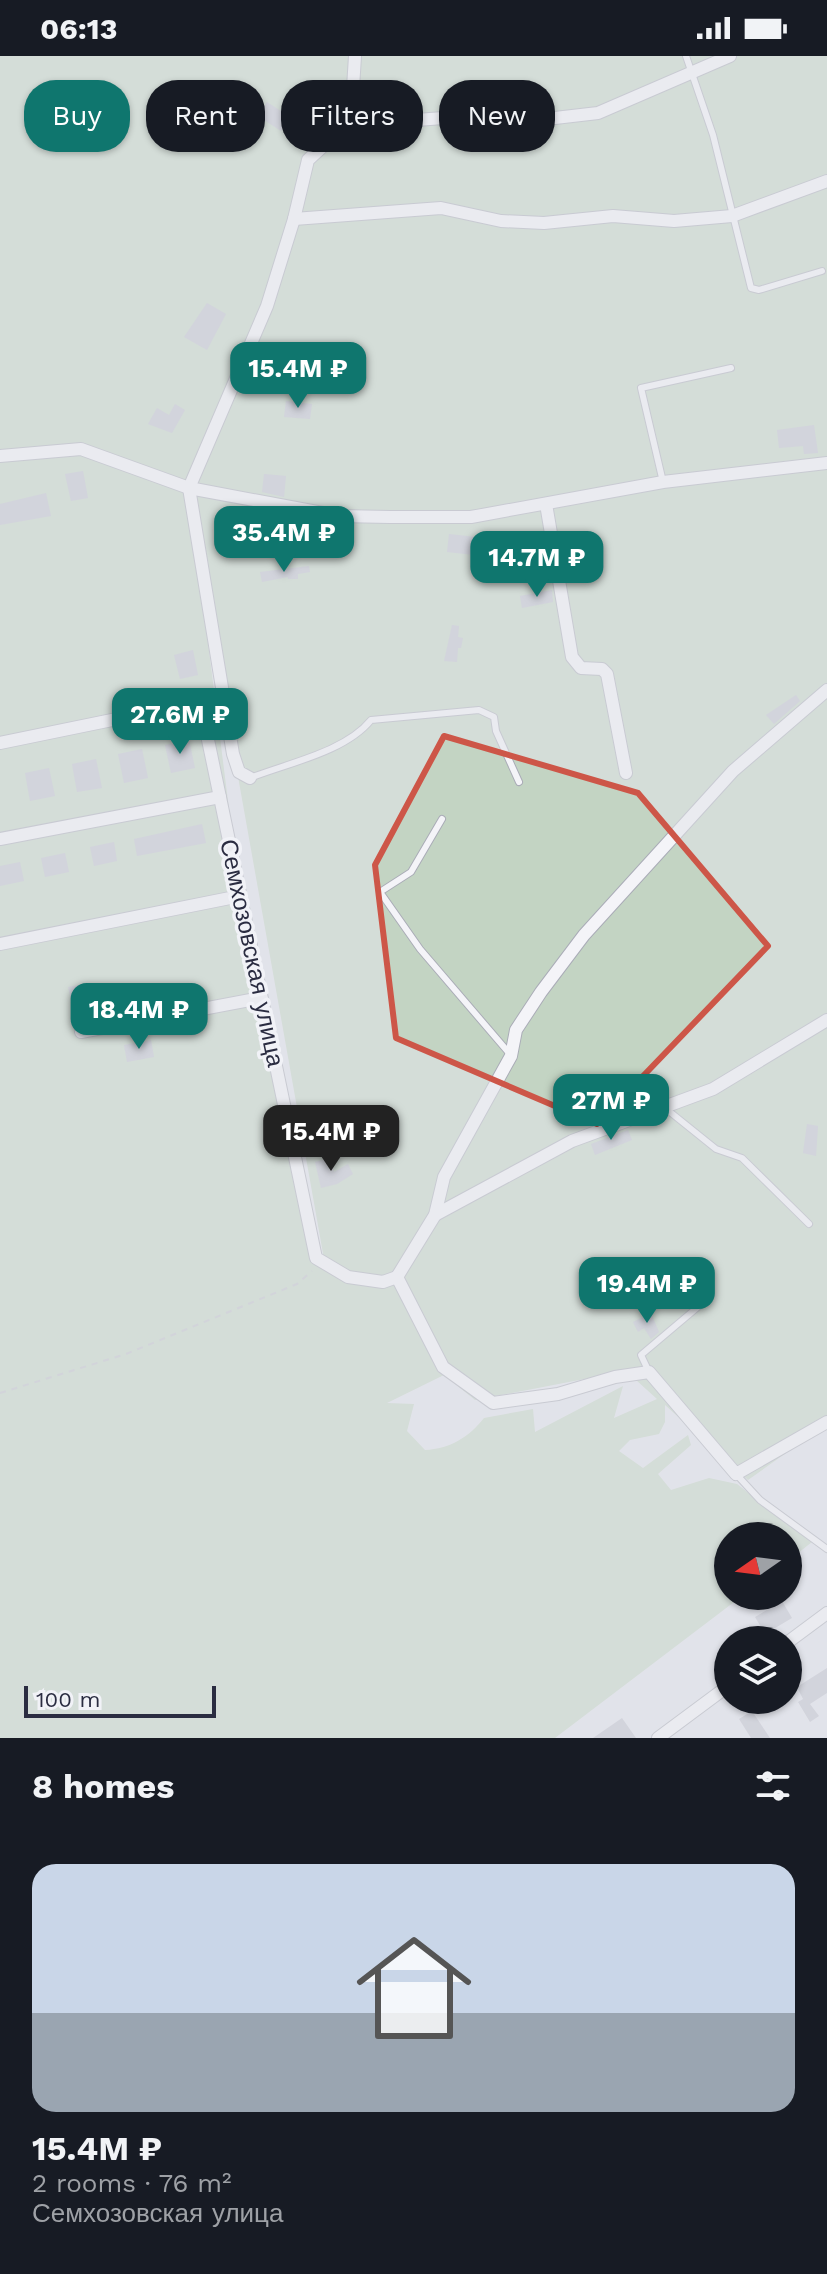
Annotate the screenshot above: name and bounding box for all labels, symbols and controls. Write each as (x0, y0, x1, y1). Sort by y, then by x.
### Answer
text: 06:13 (40, 11, 118, 46)
chip: Buy (24, 80, 130, 152)
chip: Rent (146, 80, 265, 152)
chip: Filters (281, 80, 423, 152)
chip: New (439, 80, 555, 152)
pin: 15.4M ₽ (224, 342, 372, 410)
text: 15.4M ₽ (248, 353, 348, 383)
pin: 35.4M ₽ (210, 506, 358, 574)
text: 35.4M ₽ (232, 517, 336, 547)
pin: 14.7M ₽ (463, 531, 611, 599)
text: 14.7M ₽ (488, 542, 586, 572)
pin: 27.6M ₽ (106, 688, 254, 756)
text: 27.6M ₽ (130, 699, 230, 729)
street label: Семхозовская улица (214, 837, 290, 1070)
pin: 18.4M ₽ (65, 983, 213, 1051)
text: 18.4M ₽ (89, 994, 189, 1024)
pin: 27M ₽ (555, 1074, 667, 1142)
text: 27M ₽ (571, 1085, 651, 1115)
pin: 15.4M ₽ (257, 1105, 405, 1173)
text: 15.4M ₽ (281, 1116, 381, 1146)
pin: 19.4M ₽ (573, 1257, 721, 1325)
text: 19.4M ₽ (597, 1268, 697, 1298)
north arrow (714, 1522, 802, 1610)
map controls (714, 1522, 802, 1714)
button: layers (714, 1626, 802, 1714)
scale bar (24, 1682, 216, 1718)
text: 100 m (36, 1687, 100, 1712)
icon: filters (751, 1764, 795, 1808)
text: 8 homes (32, 1766, 174, 1806)
icon: home (342, 1916, 486, 2060)
text: 15.4M ₽ (32, 2128, 162, 2168)
text: 2 rooms · 76 m² (32, 2168, 231, 2198)
text: Семхозовская улица (32, 2198, 283, 2228)

